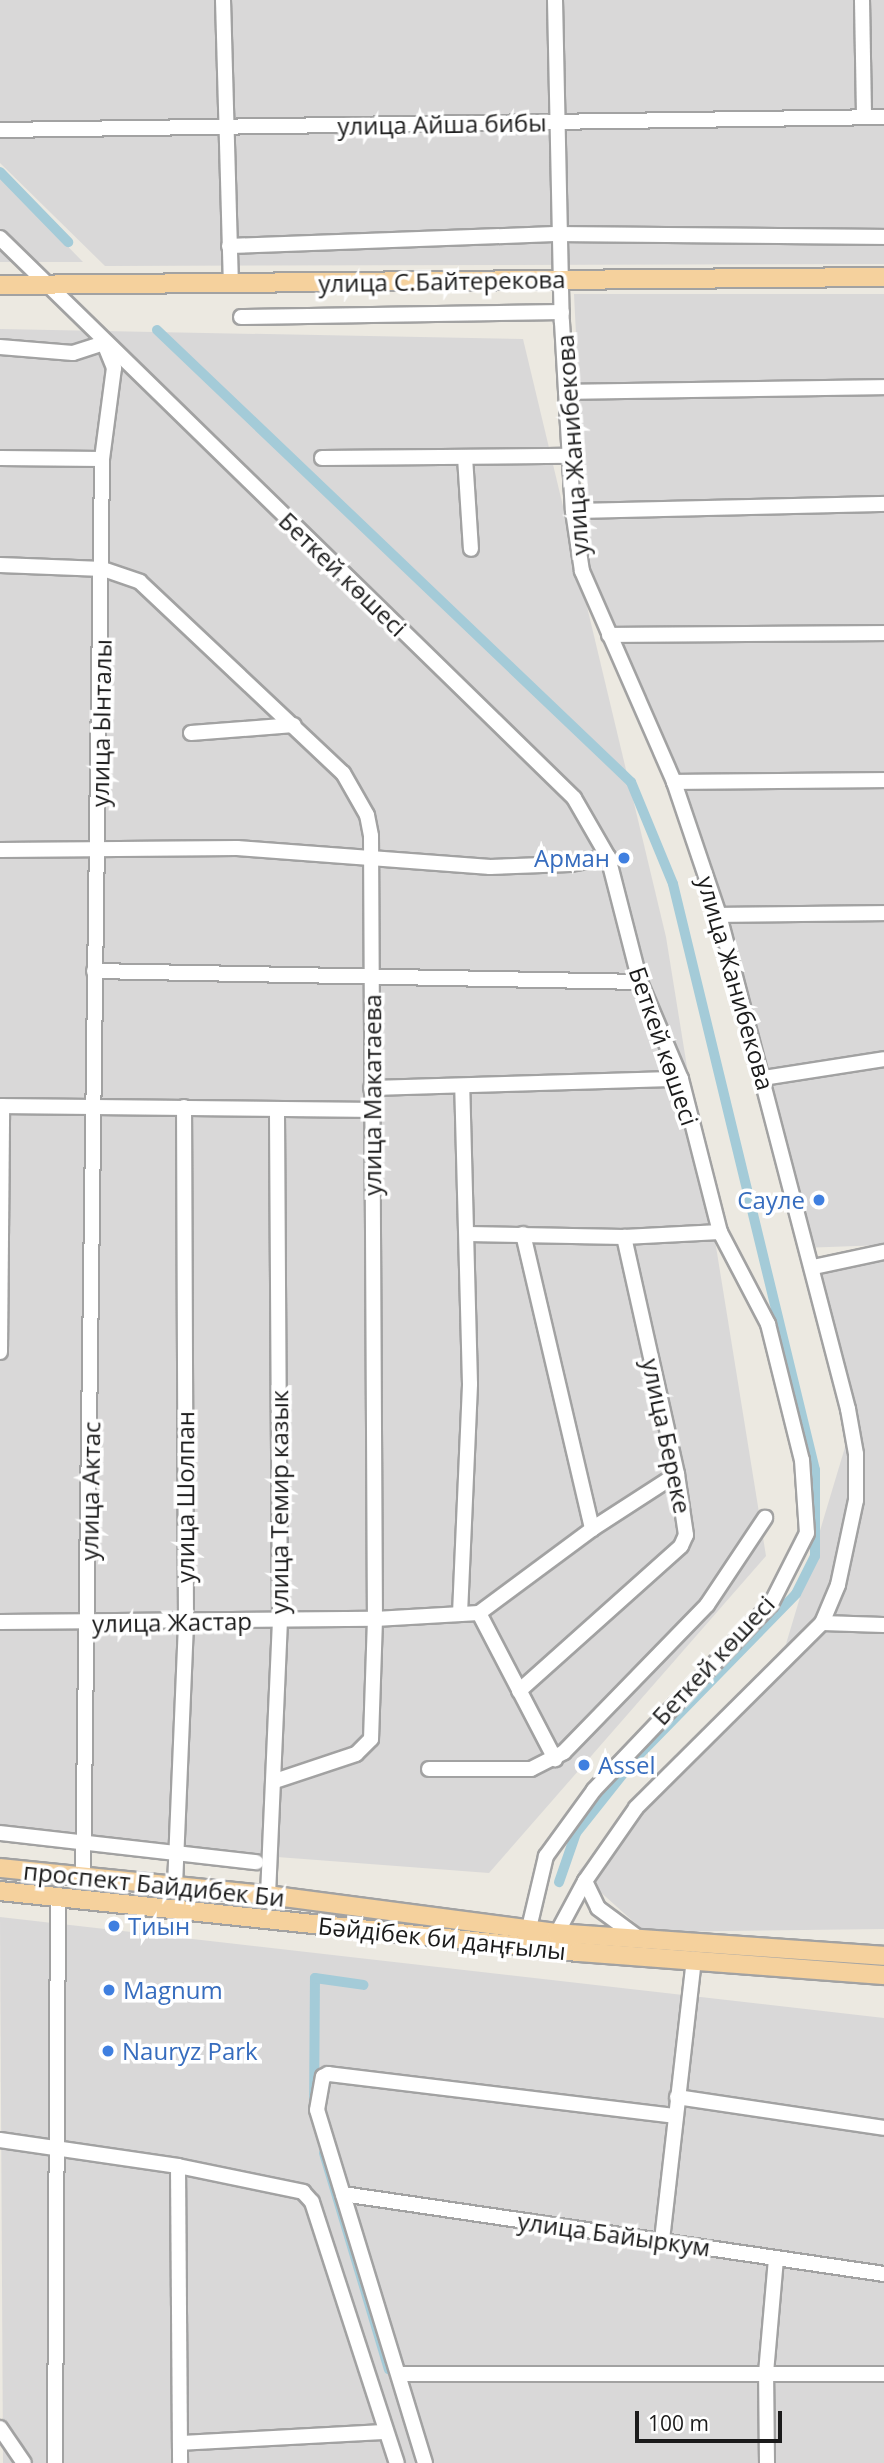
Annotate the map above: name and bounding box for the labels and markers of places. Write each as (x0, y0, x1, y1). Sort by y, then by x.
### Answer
place label: Арман (534, 844, 610, 872)
marker: Арман (616, 850, 632, 866)
place label: Сауле (737, 1186, 805, 1214)
marker: Сауле (811, 1192, 827, 1208)
place label: Assel (598, 1751, 656, 1779)
marker: Assel (576, 1757, 592, 1773)
place label: Тиын (128, 1912, 190, 1940)
marker: Тиын (106, 1918, 122, 1934)
place label: Magnum (123, 1976, 223, 2004)
marker: Magnum (101, 1982, 117, 1998)
place label: Nauryz Park (122, 2037, 258, 2065)
marker: Nauryz Park (100, 2043, 116, 2059)

